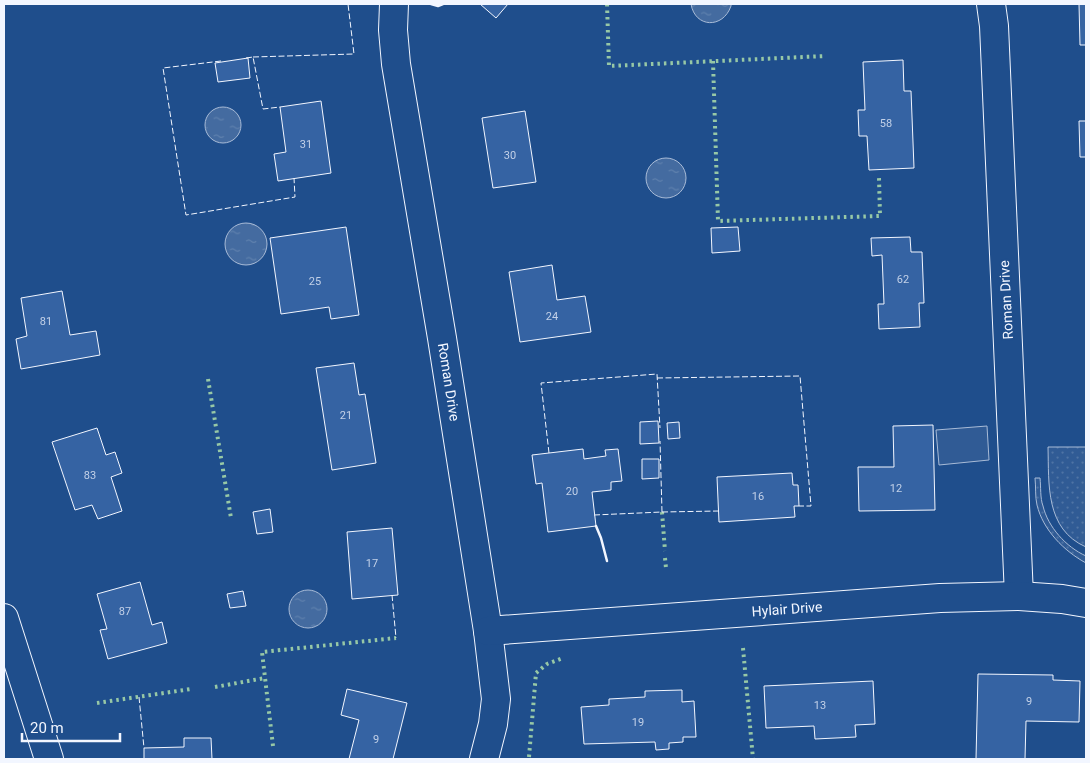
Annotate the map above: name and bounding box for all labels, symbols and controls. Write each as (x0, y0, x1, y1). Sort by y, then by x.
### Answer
house number: 58 (880, 117, 892, 130)
house number: 31 (300, 138, 312, 151)
house number: 30 (504, 149, 516, 162)
street label: Roman Drive (996, 260, 1016, 340)
house number: 62 (897, 273, 909, 286)
house number: 25 (309, 275, 321, 288)
house number: 24 (546, 310, 558, 323)
house number: 81 (40, 315, 52, 328)
street label: Roman Drive (435, 342, 463, 422)
house number: 21 (340, 409, 352, 422)
house number: 83 (84, 469, 96, 482)
house number: 12 (890, 482, 902, 495)
house number: 20 (566, 485, 578, 498)
house number: 16 (752, 490, 764, 503)
house number: 17 (366, 557, 378, 570)
street label: Hylair Drive (751, 599, 823, 619)
house number: 87 (119, 605, 131, 618)
house number: 9 (1026, 695, 1032, 708)
house number: 13 (814, 699, 826, 712)
scale bar (22, 710, 120, 742)
house number: 19 (632, 716, 644, 729)
text: 20 m (30, 719, 64, 737)
house number: 9 (373, 733, 379, 746)

